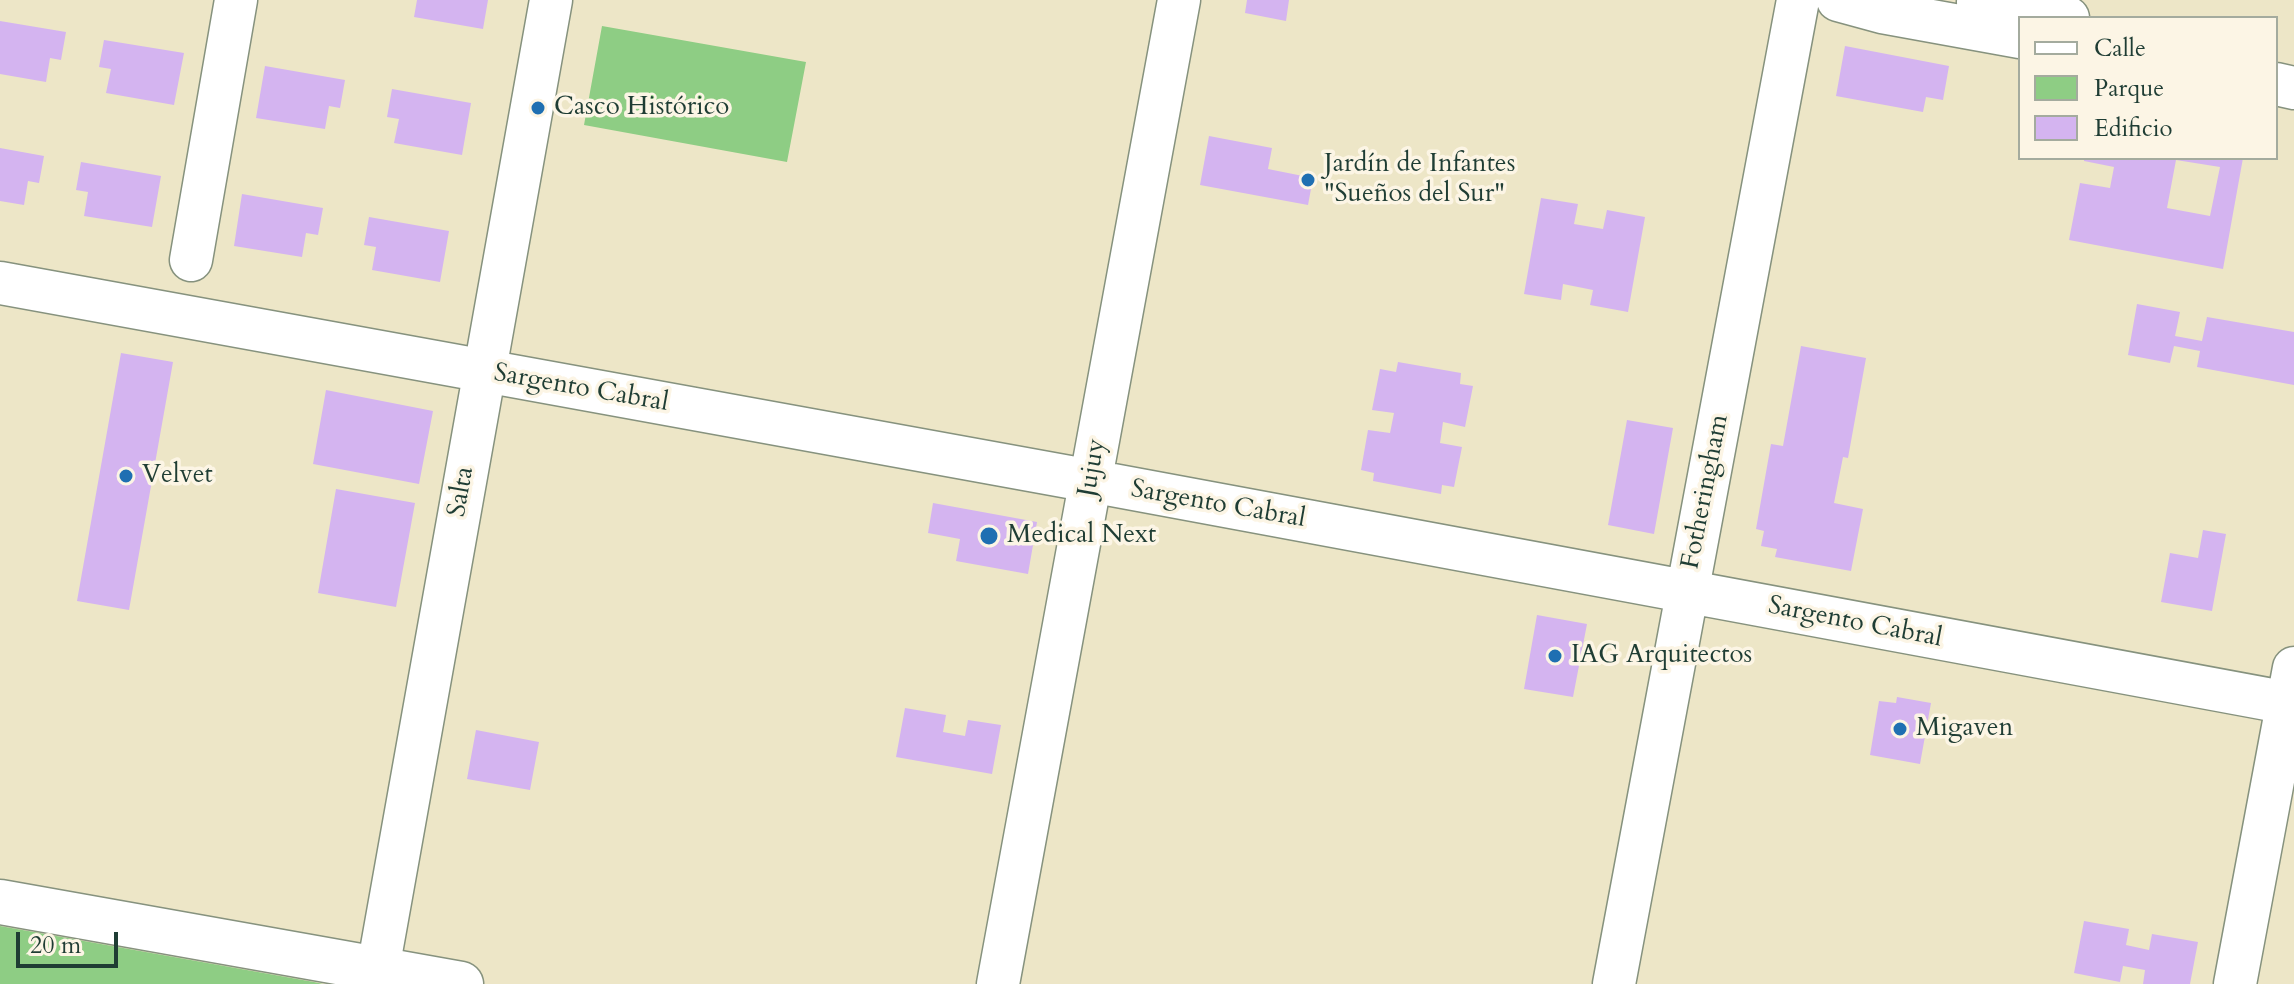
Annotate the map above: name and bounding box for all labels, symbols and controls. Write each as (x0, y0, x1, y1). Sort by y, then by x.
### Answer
legend (2018, 16, 2278, 160)
text: Calle (2094, 32, 2146, 65)
text: Parque (2094, 72, 2164, 105)
place label: Casco Histórico (554, 92, 729, 124)
marker: Casco Histórico (529, 99, 547, 117)
text: Edificio (2094, 112, 2173, 145)
place label: Jardín de Infantes "Sueños del Sur" (1324, 149, 1515, 210)
marker: Jardín de Infantes "Sueños del Sur" (1299, 171, 1317, 189)
street label: Sargento Cabral (491, 358, 671, 420)
street label: Fotheringham (1676, 412, 1736, 572)
street label: Jujuy (1073, 437, 1113, 499)
place label: Velvet (142, 460, 213, 492)
street label: Salta (442, 465, 482, 519)
marker: Velvet (117, 467, 135, 485)
street label: Sargento Cabral (1128, 474, 1308, 536)
place label: Medical Next (1007, 520, 1156, 552)
marker: Medical Next (978, 525, 1000, 547)
street label: Sargento Cabral (1765, 591, 1945, 655)
place label: IAG Arquitectos (1571, 640, 1752, 672)
marker: IAG Arquitectos (1546, 647, 1564, 665)
place label: Migaven (1916, 713, 2013, 745)
marker: Migaven (1891, 720, 1909, 738)
scale bar (20, 916, 122, 966)
text: 20 m (30, 929, 81, 962)

